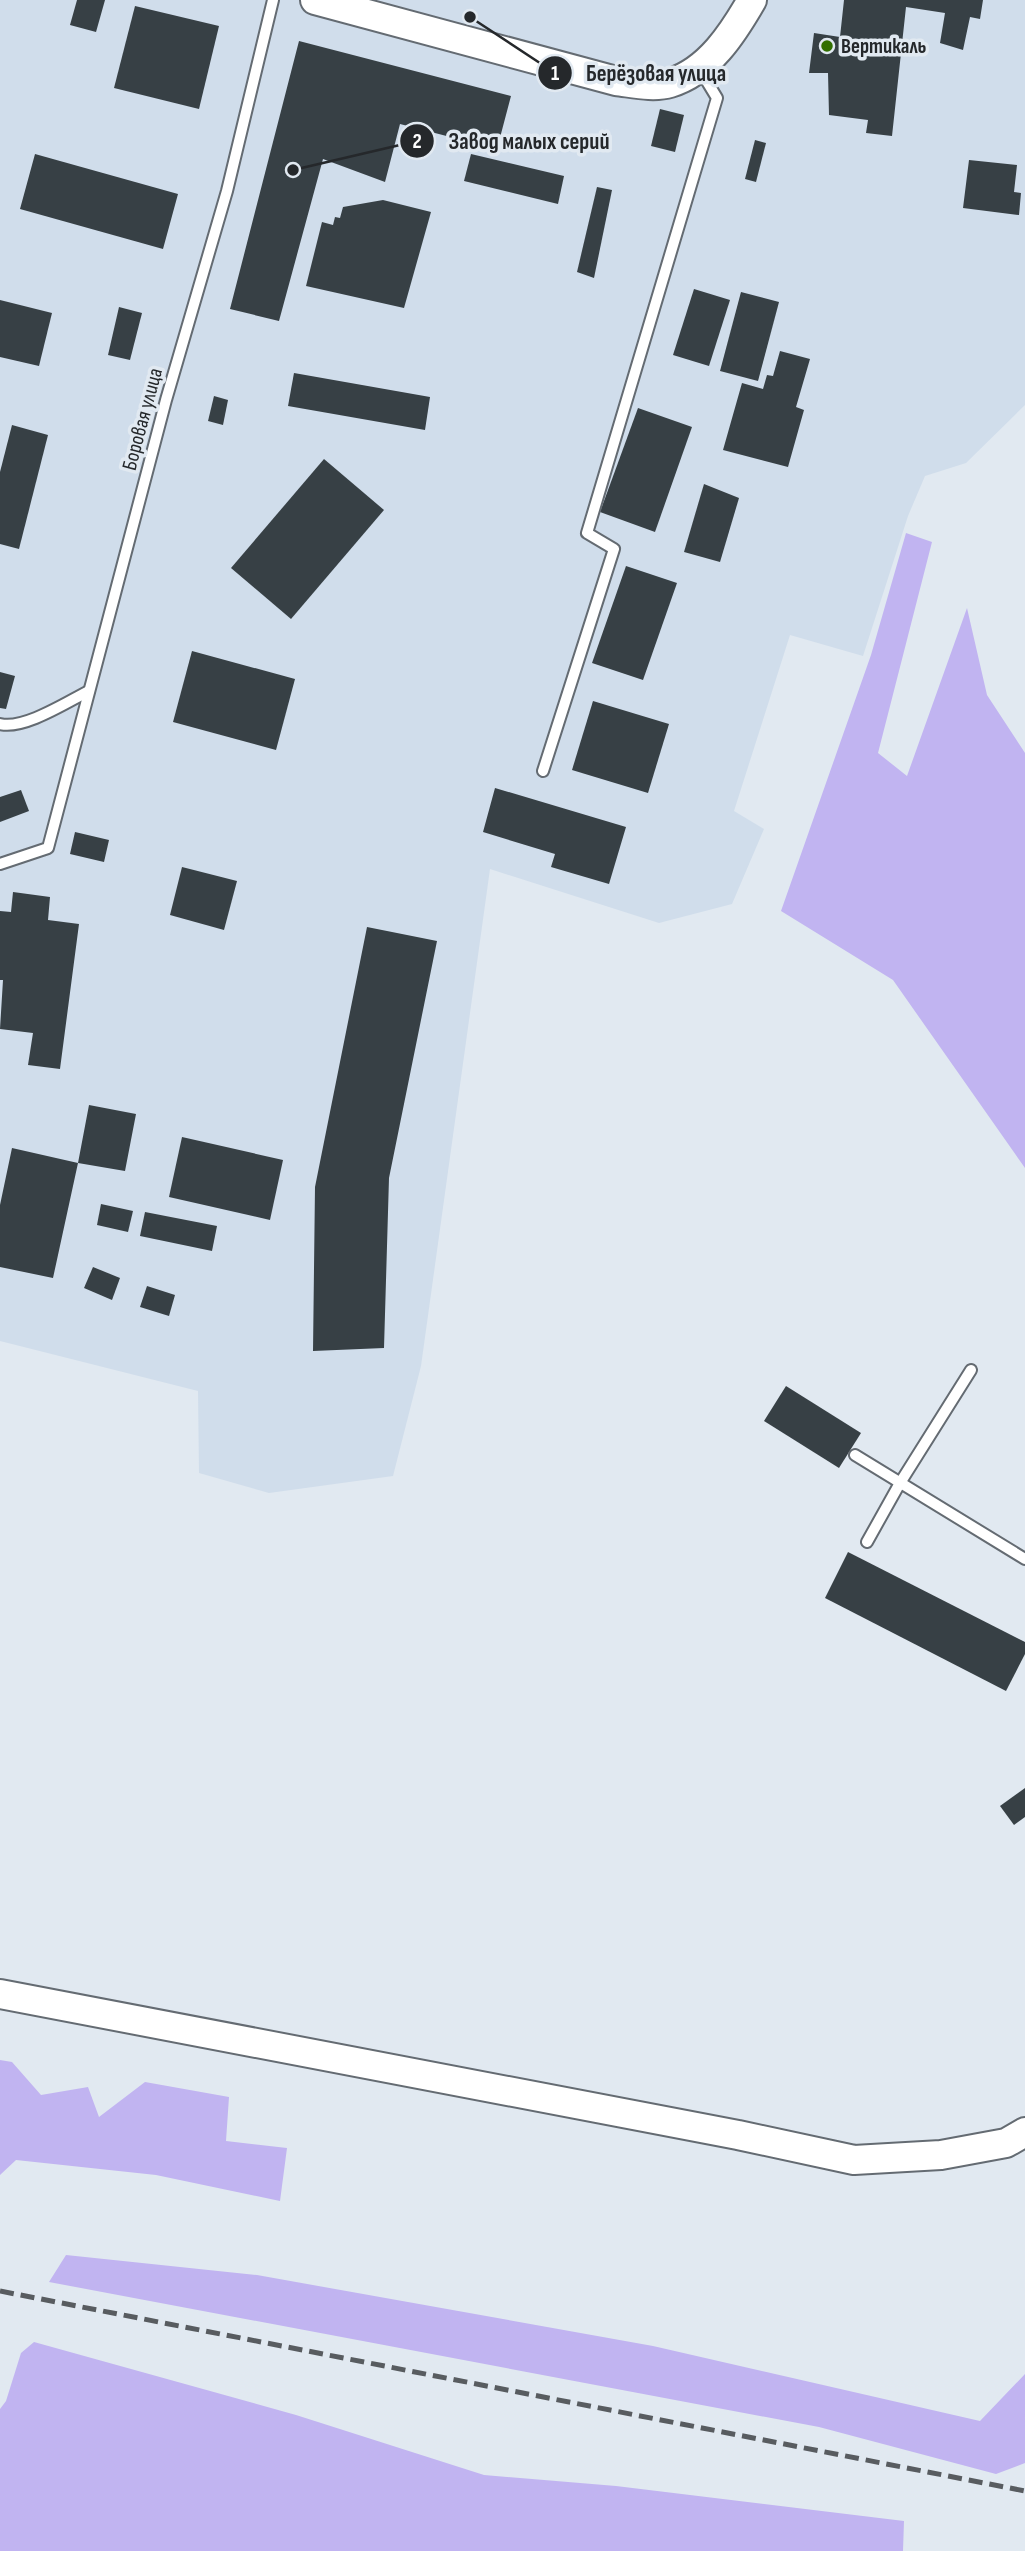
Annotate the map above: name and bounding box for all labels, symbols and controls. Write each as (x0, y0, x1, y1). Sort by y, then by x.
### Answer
place label: Вертикаль (841, 34, 927, 59)
marker: Вертикаль (819, 38, 835, 54)
callout: Берёзовая улица (537, 51, 740, 95)
text: Берёзовая улица (586, 60, 726, 88)
text: 1 (551, 61, 559, 86)
callout: Завод малых серий (400, 119, 623, 163)
text: Завод малых серий (449, 128, 609, 156)
text: 2 (412, 129, 422, 154)
street label: Боровая улица (117, 365, 168, 473)

